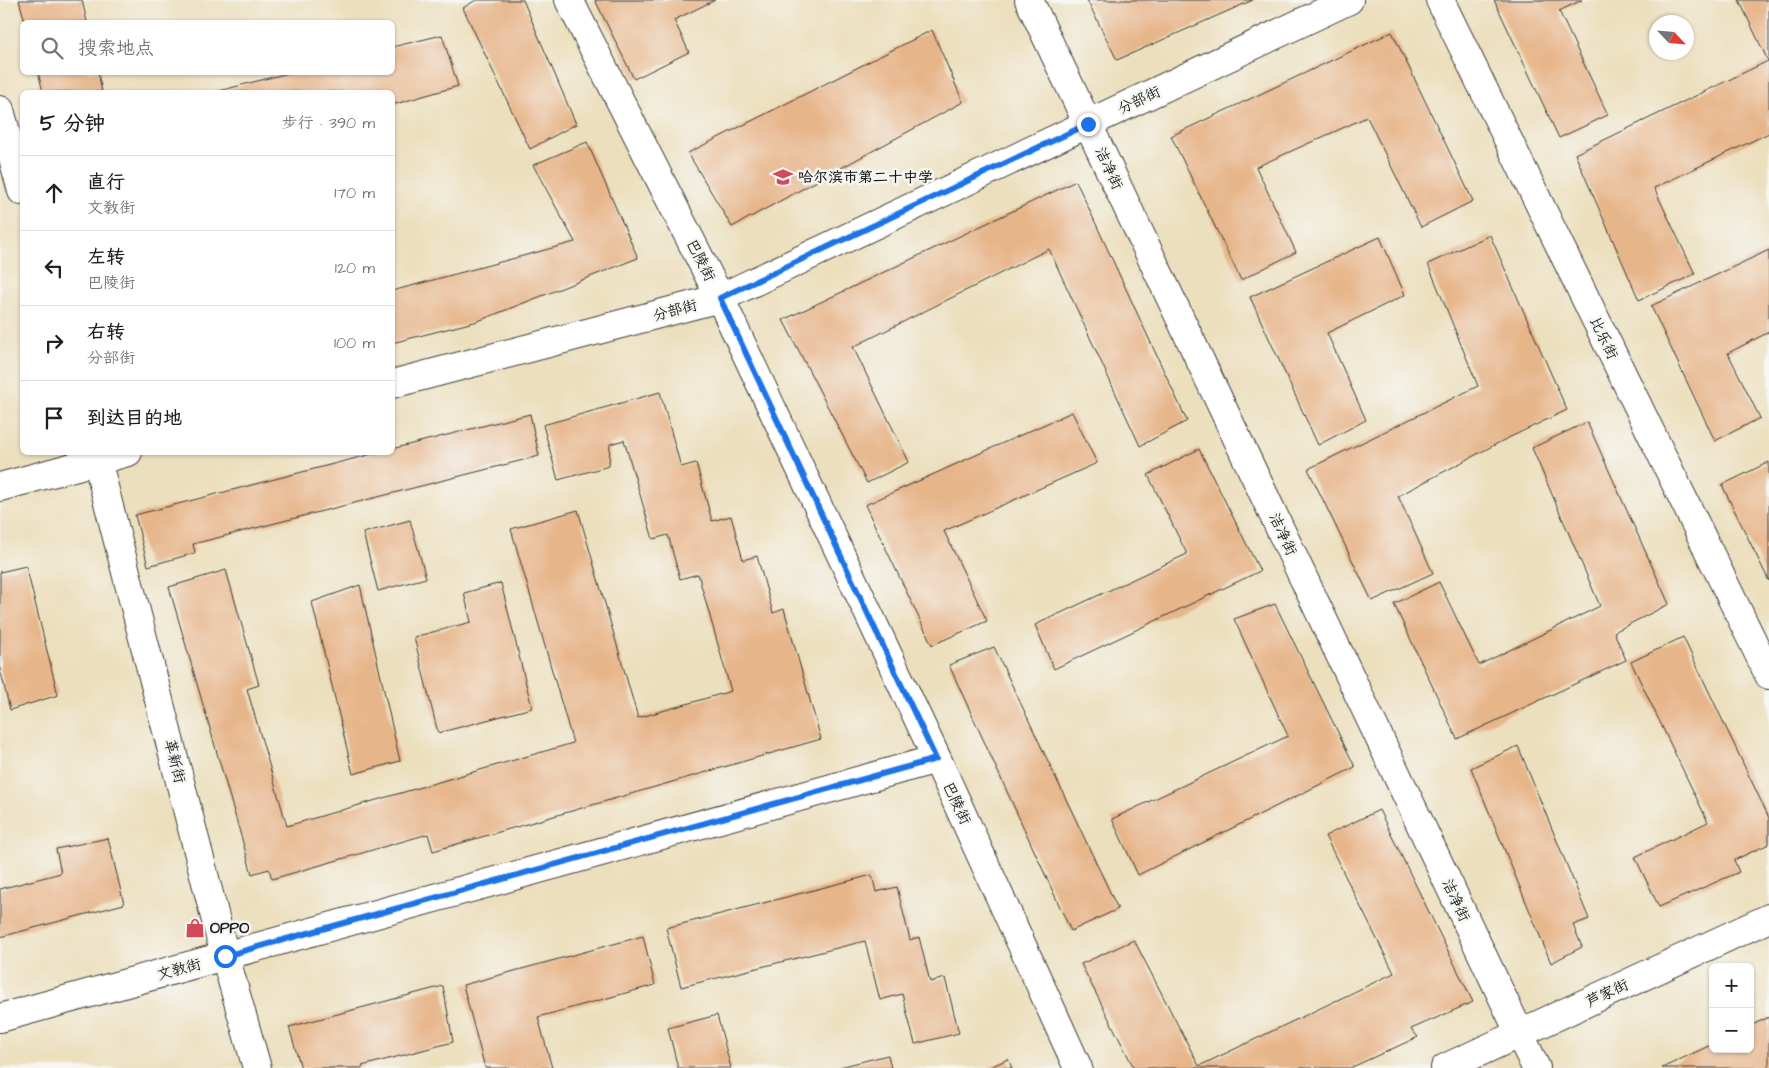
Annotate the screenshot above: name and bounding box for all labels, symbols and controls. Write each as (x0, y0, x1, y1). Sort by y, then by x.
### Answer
north arrow (1649, 15, 1694, 60)
search box (20, 20, 395, 75)
icon: search (38, 34, 66, 62)
text: 搜索地点 (78, 35, 154, 62)
street label: 分部街 (1114, 81, 1164, 119)
text: 5 分钟 (40, 109, 105, 138)
text: 步行 · 390 m (282, 112, 375, 134)
route end (1077, 113, 1100, 136)
street label: 洁净街 (1090, 143, 1128, 193)
school or university icon: 哈尔滨市第二十中学 (772, 166, 794, 188)
place label: 哈尔滨市第二十中学 (798, 167, 933, 188)
text: 直行 (87, 169, 125, 196)
icon: ahead (40, 179, 68, 207)
text: 170 m (334, 182, 375, 204)
text: 文教街 (87, 197, 135, 219)
street label: 巴陵街 (681, 235, 720, 285)
text: 左转 (87, 244, 125, 271)
icon: left (40, 254, 68, 282)
text: 120 m (335, 257, 375, 279)
text: 巴陵街 (87, 272, 135, 294)
street label: 分部街 (651, 295, 700, 326)
street label: 比乐街 (1584, 313, 1623, 363)
text: 右转 (87, 319, 125, 346)
icon: right (40, 329, 68, 357)
text: 100 m (334, 332, 375, 354)
text: 分部街 (87, 347, 135, 369)
icon: arrive (40, 404, 68, 432)
text: 到达目的地 (87, 405, 182, 432)
street label: 洁净街 (1264, 509, 1302, 559)
street label: 革新街 (159, 737, 190, 786)
street label: 巴陵街 (938, 778, 976, 828)
street label: 洁净街 (1437, 875, 1475, 925)
shop icon: OPPO (184, 917, 206, 939)
place label: OPPO (210, 918, 249, 939)
route start (214, 945, 237, 968)
street label: 文教街 (155, 954, 204, 985)
map controls (1709, 963, 1754, 1053)
button: + (1709, 963, 1754, 1008)
street label: 芦家街 (1582, 974, 1632, 1012)
button: − (1709, 1008, 1754, 1053)

